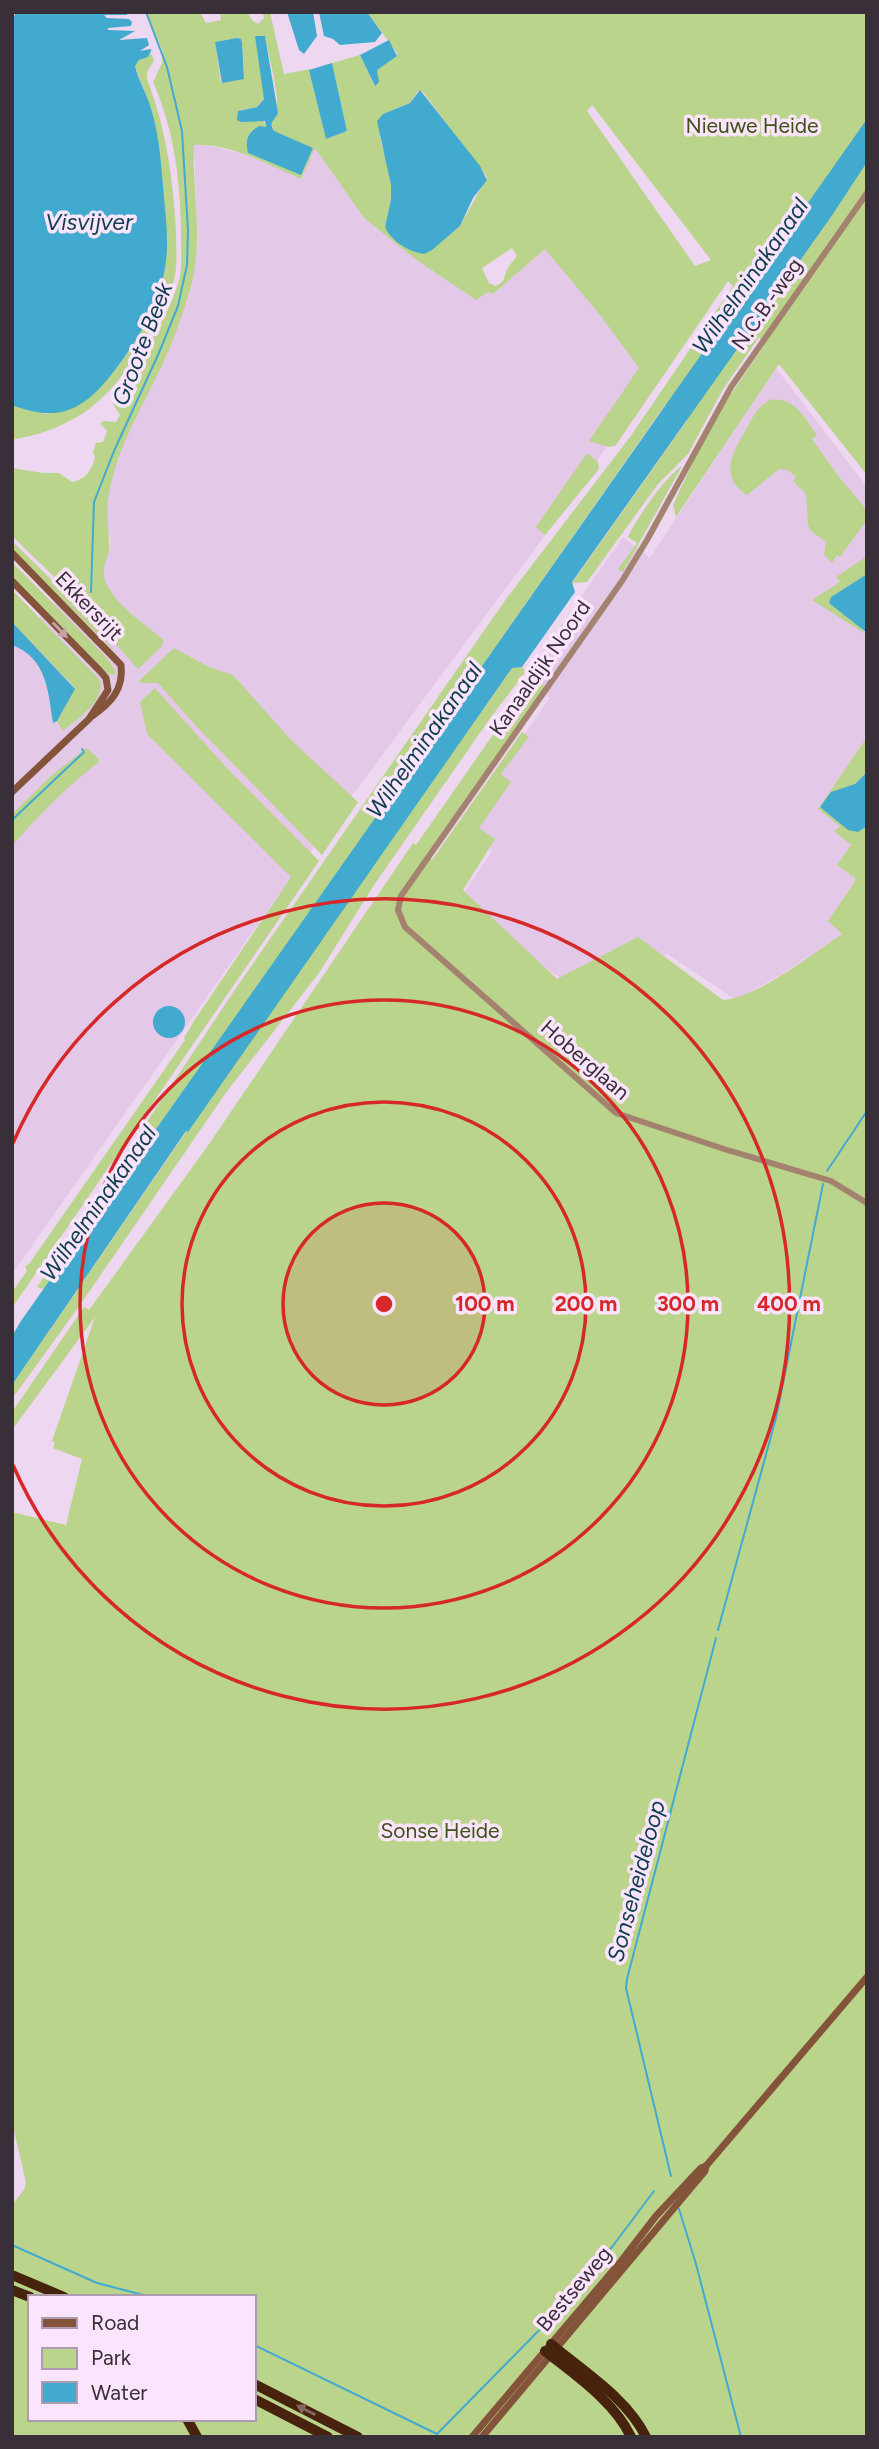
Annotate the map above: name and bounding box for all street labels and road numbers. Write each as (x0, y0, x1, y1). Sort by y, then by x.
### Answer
street label: N.C.B.-weg (726, 253, 807, 354)
street label: Ekkersrijt (50, 566, 128, 645)
street label: Kanaaldijk Noord (484, 595, 596, 740)
street label: Hoberglaan (536, 1014, 635, 1105)
street label: Bestseweg (531, 2241, 616, 2336)

